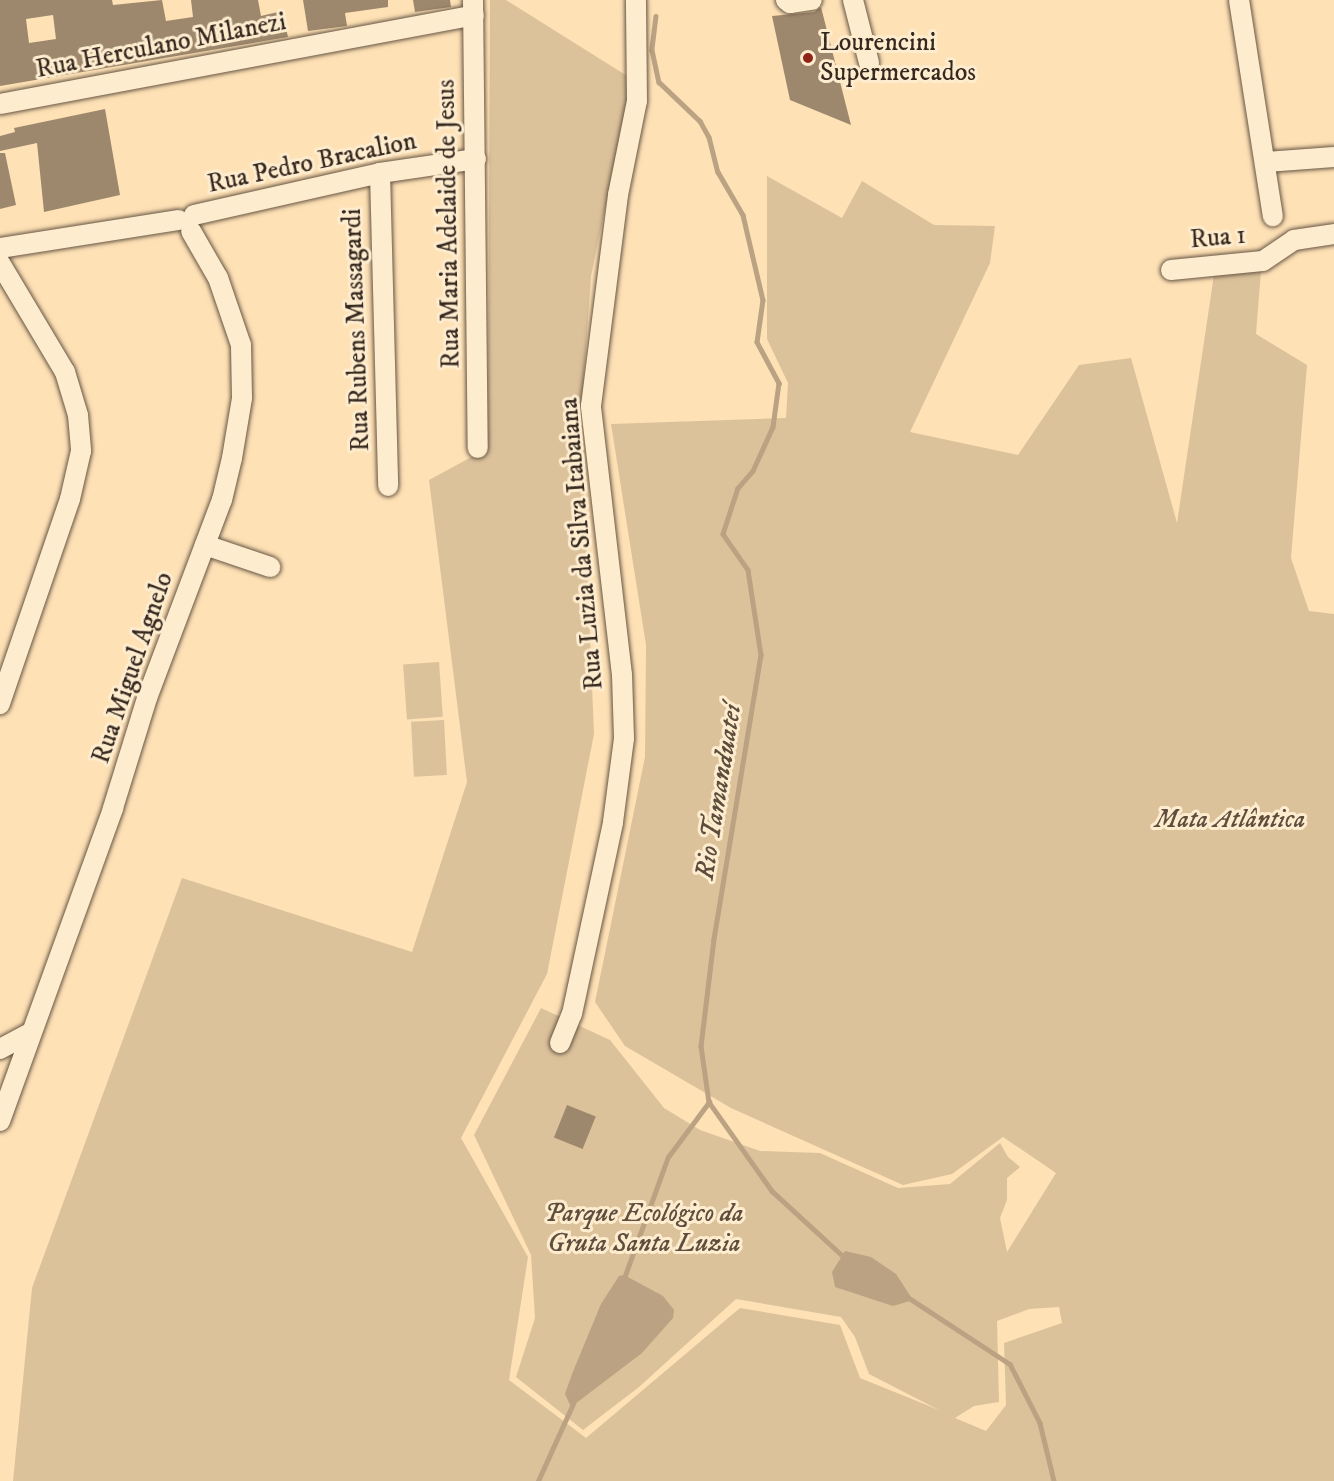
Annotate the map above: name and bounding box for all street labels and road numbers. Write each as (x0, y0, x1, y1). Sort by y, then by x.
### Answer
street label: Rua Herculano Milanezi (33, 6, 289, 86)
street label: Rua Maria Adelaide de Jesus (431, 79, 467, 369)
street label: Rua Pedro Bracalion (205, 126, 419, 200)
street label: Rua Rubens Massagardi (337, 208, 377, 452)
street label: Rua 1 (1189, 220, 1247, 256)
street label: Rua Luzia da Silva Itabaiana (554, 397, 610, 691)
street label: Rua Miguel Agnelo (86, 568, 180, 768)

